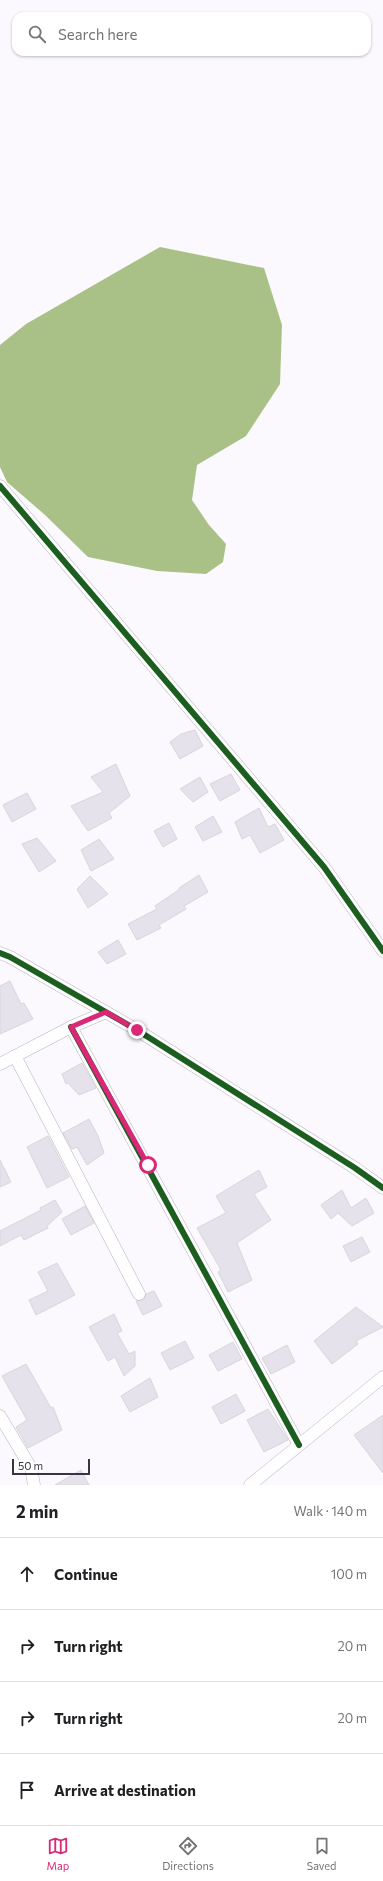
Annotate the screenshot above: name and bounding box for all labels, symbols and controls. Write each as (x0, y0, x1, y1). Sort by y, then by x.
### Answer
search box (12, 12, 371, 56)
icon: search (26, 23, 48, 45)
text: Search here (58, 25, 137, 43)
route end (128, 1021, 146, 1039)
route start (139, 1156, 157, 1174)
scale bar (12, 1457, 90, 1476)
text: 50 m (18, 1459, 43, 1472)
text: 2 min (16, 1501, 58, 1522)
text: Walk · 140 m (294, 1503, 367, 1519)
icon: ahead (16, 1563, 38, 1585)
text: Continue (54, 1565, 118, 1583)
text: 100 m (331, 1566, 367, 1582)
icon: right (16, 1635, 38, 1657)
text: Turn right (54, 1637, 123, 1655)
text: 20 m (338, 1638, 367, 1654)
icon: right (16, 1707, 38, 1729)
text: Turn right (54, 1709, 123, 1727)
text: 20 m (338, 1710, 367, 1726)
icon: arrive (16, 1779, 38, 1801)
text: Arrive at destination (54, 1781, 196, 1799)
tab: Map (47, 1835, 69, 1872)
tab: Directions (162, 1835, 214, 1872)
tab: Saved (307, 1835, 336, 1872)

